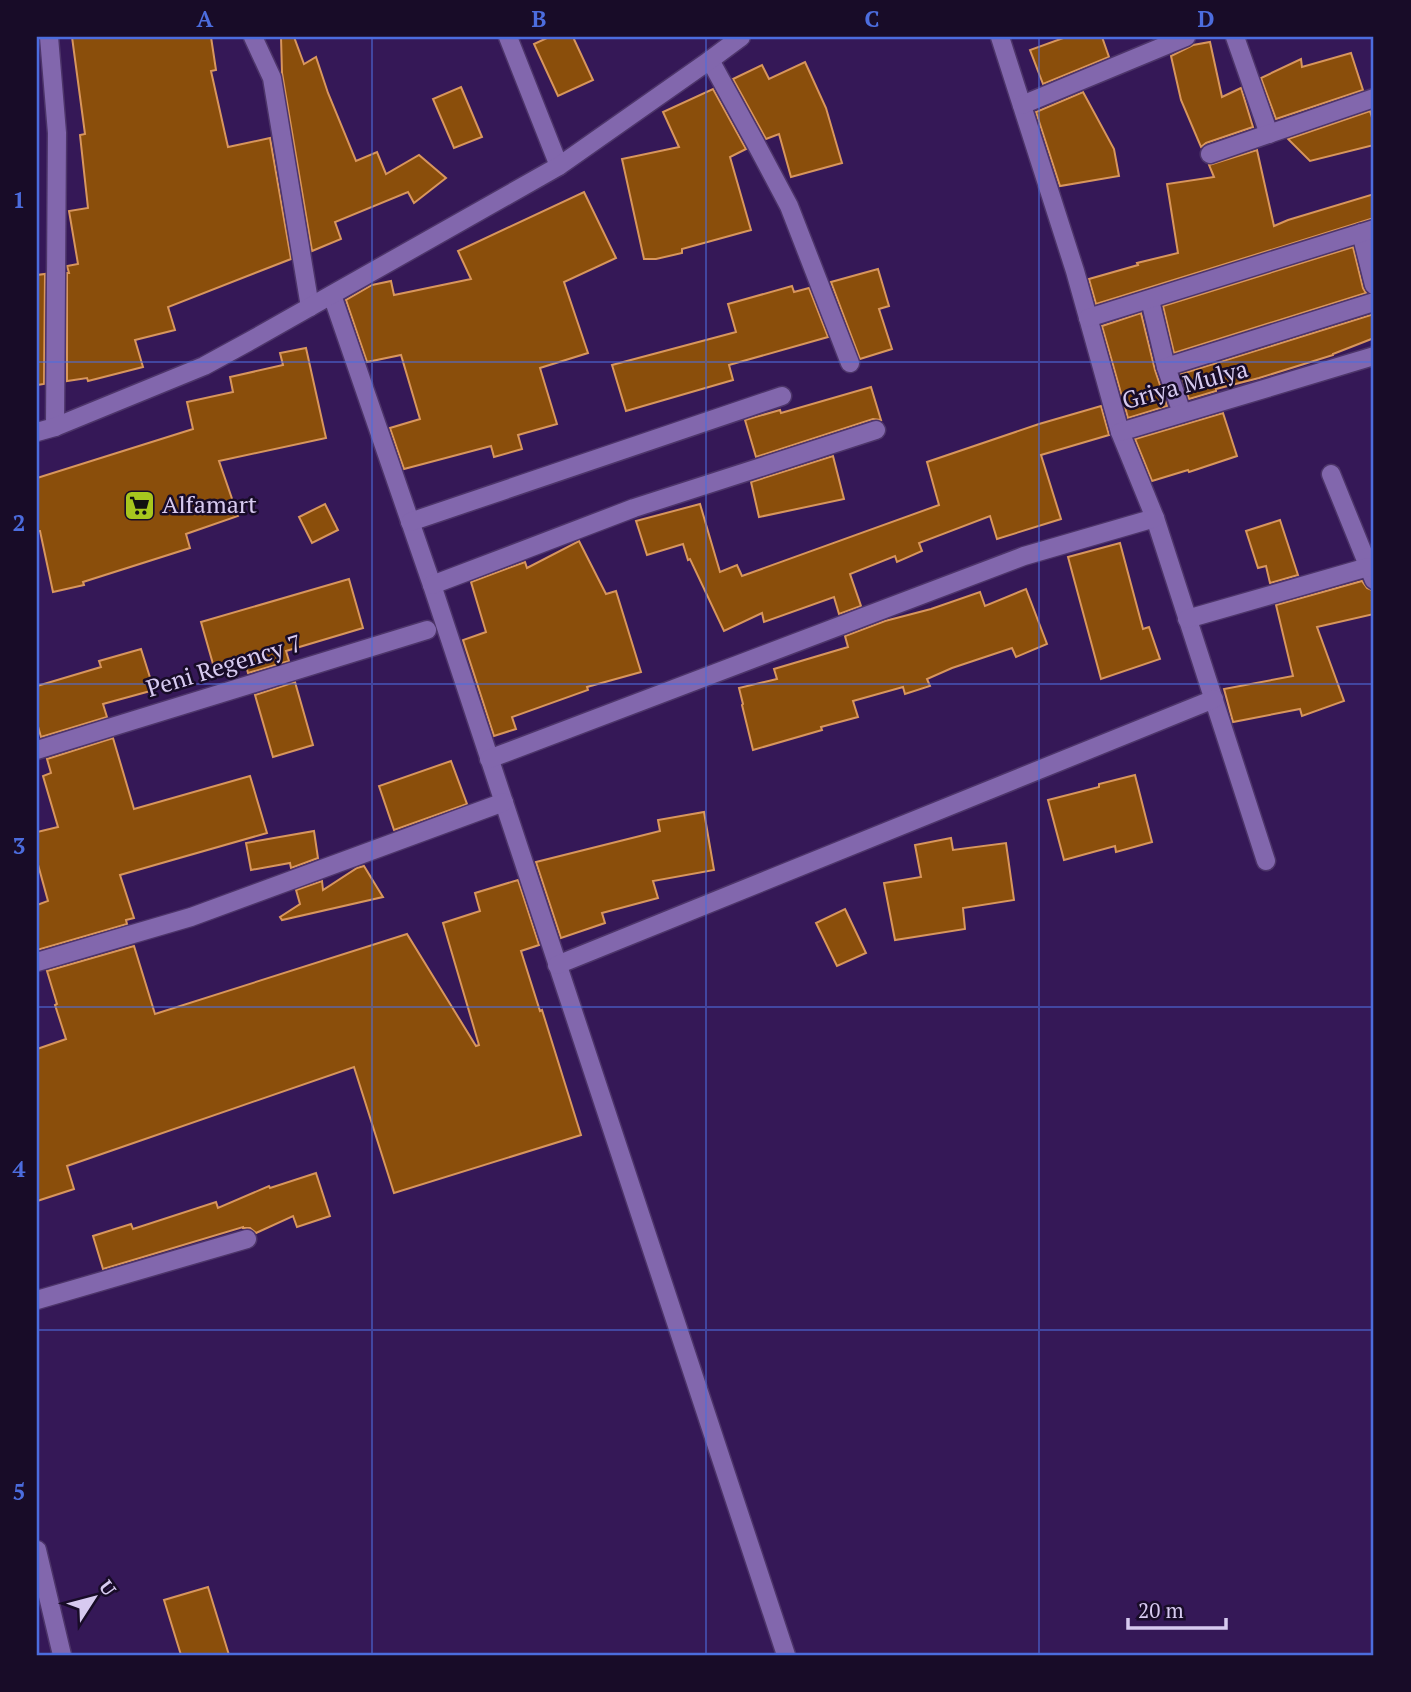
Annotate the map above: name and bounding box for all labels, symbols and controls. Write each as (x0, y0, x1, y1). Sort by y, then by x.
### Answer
text: A (197, 3, 214, 34)
text: B (532, 3, 547, 34)
text: C (865, 3, 880, 34)
text: D (1198, 3, 1215, 34)
text: 1 (13, 184, 26, 215)
street label: Griya Mulya (1118, 352, 1251, 416)
supermarket icon: Alfamart (122, 488, 156, 522)
place label: Alfamart (162, 488, 257, 520)
text: 2 (13, 507, 26, 538)
street label: Peni Regency 7 (142, 626, 305, 704)
text: 3 (13, 830, 26, 861)
text: 4 (13, 1153, 26, 1184)
text: 5 (13, 1476, 26, 1507)
north arrow (60, 1562, 130, 1632)
text: U (94, 1575, 123, 1601)
scale bar (1128, 1587, 1226, 1631)
text: 20 m (1138, 1596, 1184, 1624)

